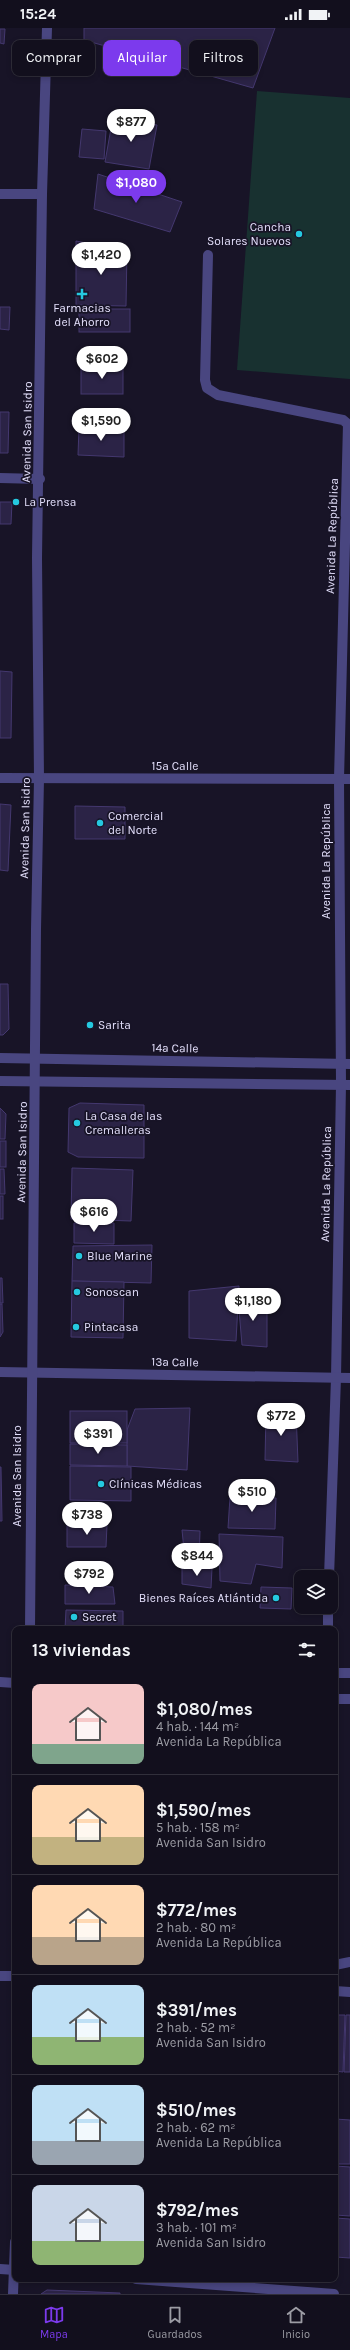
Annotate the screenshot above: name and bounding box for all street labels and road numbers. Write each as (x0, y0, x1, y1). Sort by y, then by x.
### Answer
street label: Avenida San Isidro (19, 381, 35, 483)
street label: Avenida La República (323, 478, 341, 594)
street label: 15a Calle (151, 759, 199, 773)
street label: Avenida San Isidro (17, 777, 33, 879)
street label: Avenida La República (319, 803, 333, 919)
street label: 14a Calle (151, 1041, 199, 1055)
street label: Avenida San Isidro (14, 1101, 30, 1203)
street label: Avenida La República (318, 1126, 334, 1242)
street label: 13a Calle (151, 1355, 199, 1369)
street label: Avenida San Isidro (10, 1425, 24, 1527)

